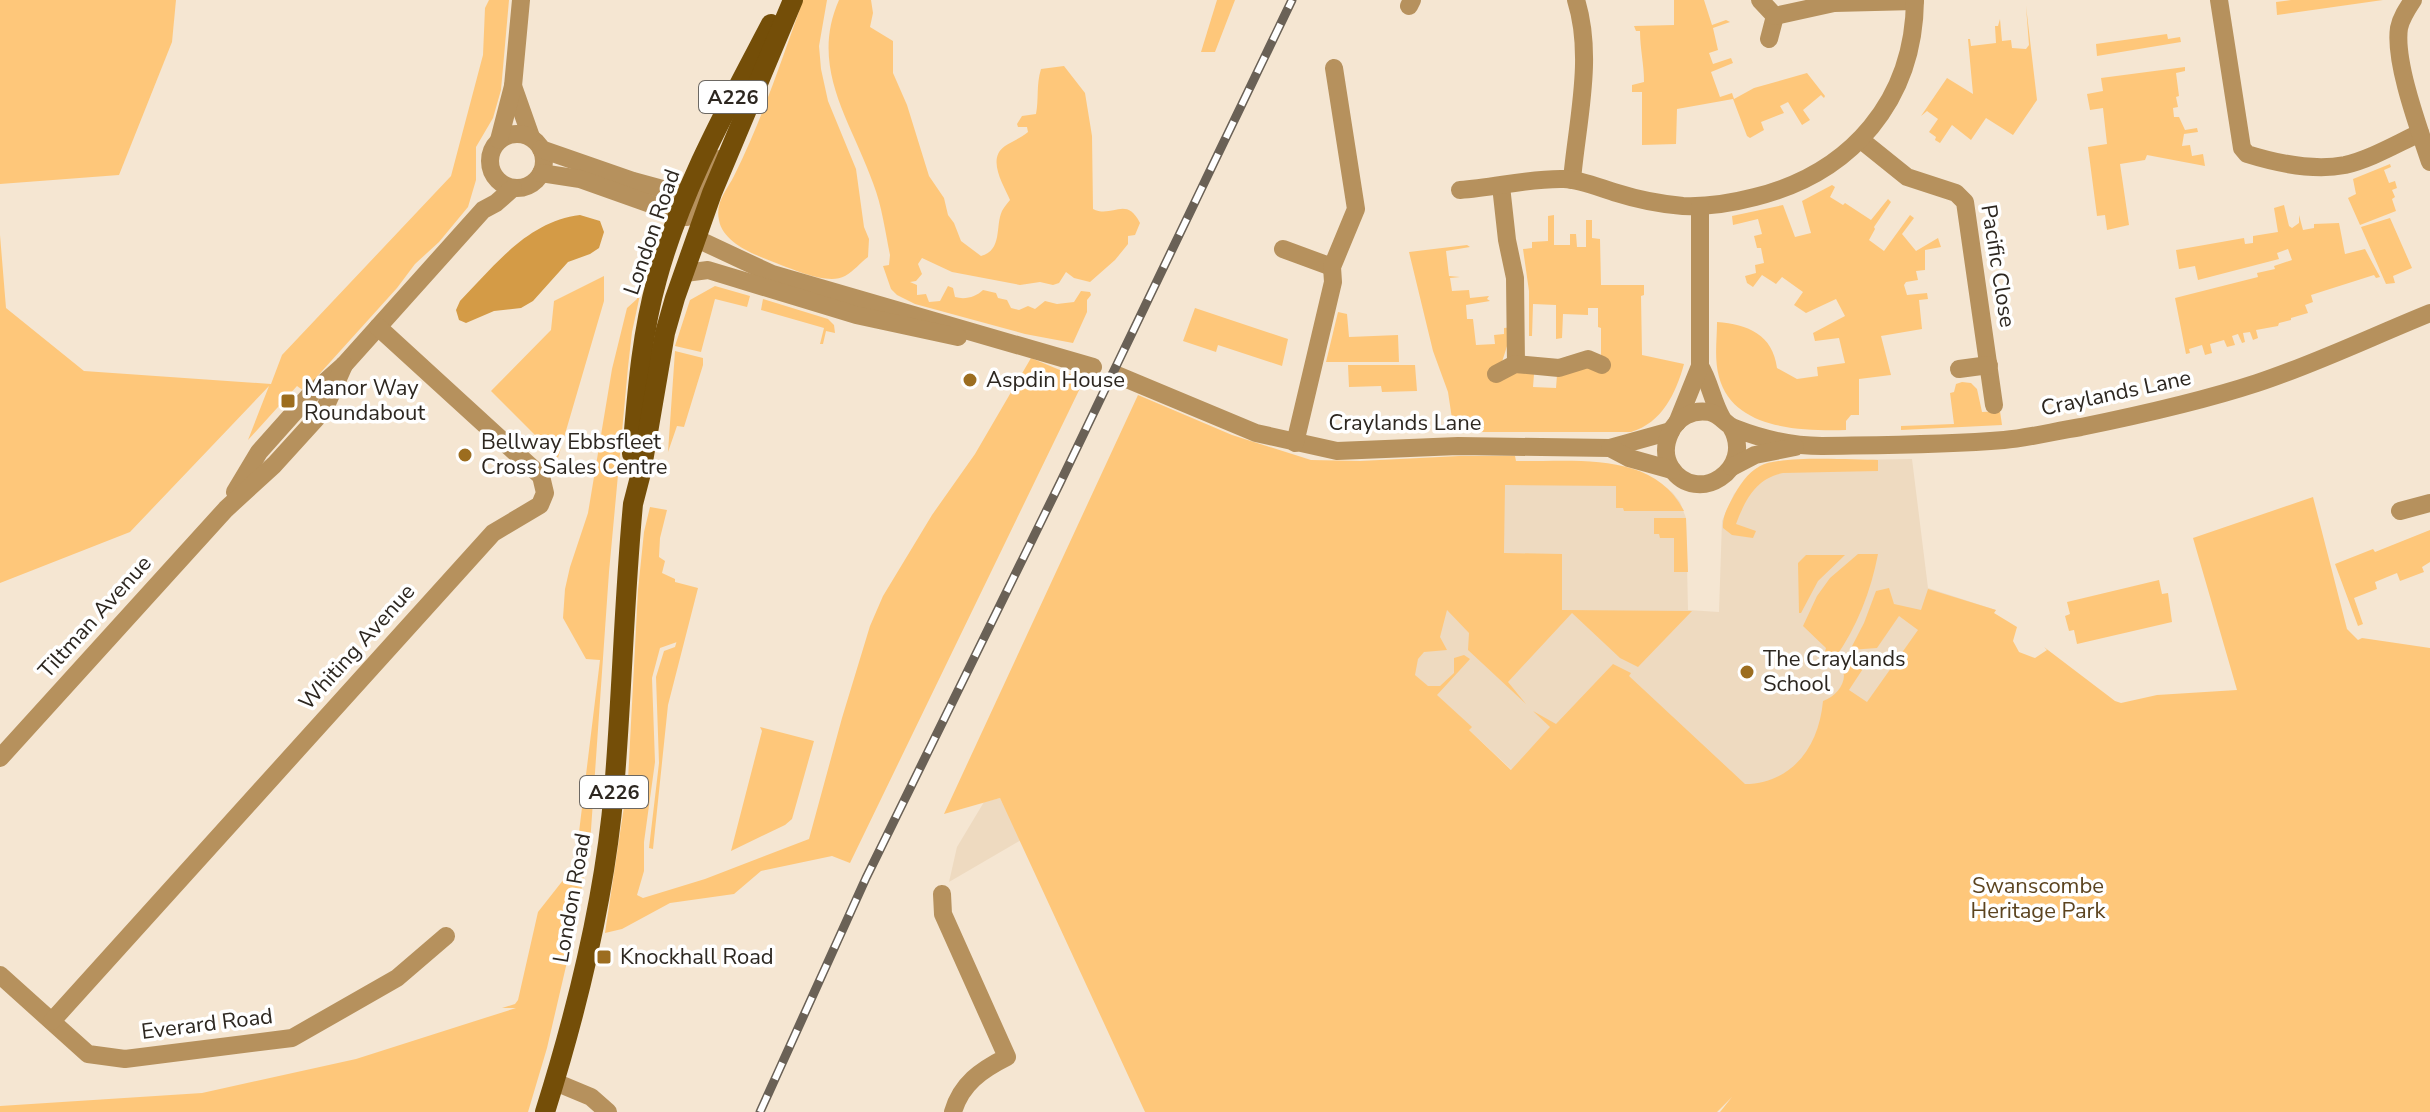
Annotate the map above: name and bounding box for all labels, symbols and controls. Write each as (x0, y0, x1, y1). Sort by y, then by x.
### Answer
road number: A226 (699, 81, 767, 113)
street label: London Road (616, 165, 688, 299)
street label: Pacific Close (1973, 202, 2023, 330)
street label: Craylands Lane (2038, 362, 2194, 424)
place label: Aspdin House (986, 365, 1125, 395)
marker: Aspdin House (961, 371, 979, 389)
place label: Manor Way Roundabout (304, 373, 425, 428)
marker: Manor Way Roundabout (279, 392, 297, 410)
street label: Craylands Lane (1329, 408, 1481, 438)
place label: Bellway Ebbsfleet Cross Sales Centre (481, 427, 668, 482)
marker: Bellway Ebbsfleet Cross Sales Centre (456, 446, 474, 464)
street label: Tiltman Avenue (32, 549, 158, 685)
street label: Whiting Avenue (292, 577, 422, 717)
place label: The Craylands School (1763, 644, 1906, 699)
marker: The Craylands School (1738, 663, 1756, 681)
road number: A226 (580, 776, 648, 808)
street label: London Road (546, 831, 598, 965)
park label: Swanscombe Heritage Park (1971, 871, 2106, 926)
place label: Knockhall Road (620, 942, 774, 972)
marker: Knockhall Road (595, 948, 613, 966)
street label: Everard Road (140, 1001, 274, 1047)

